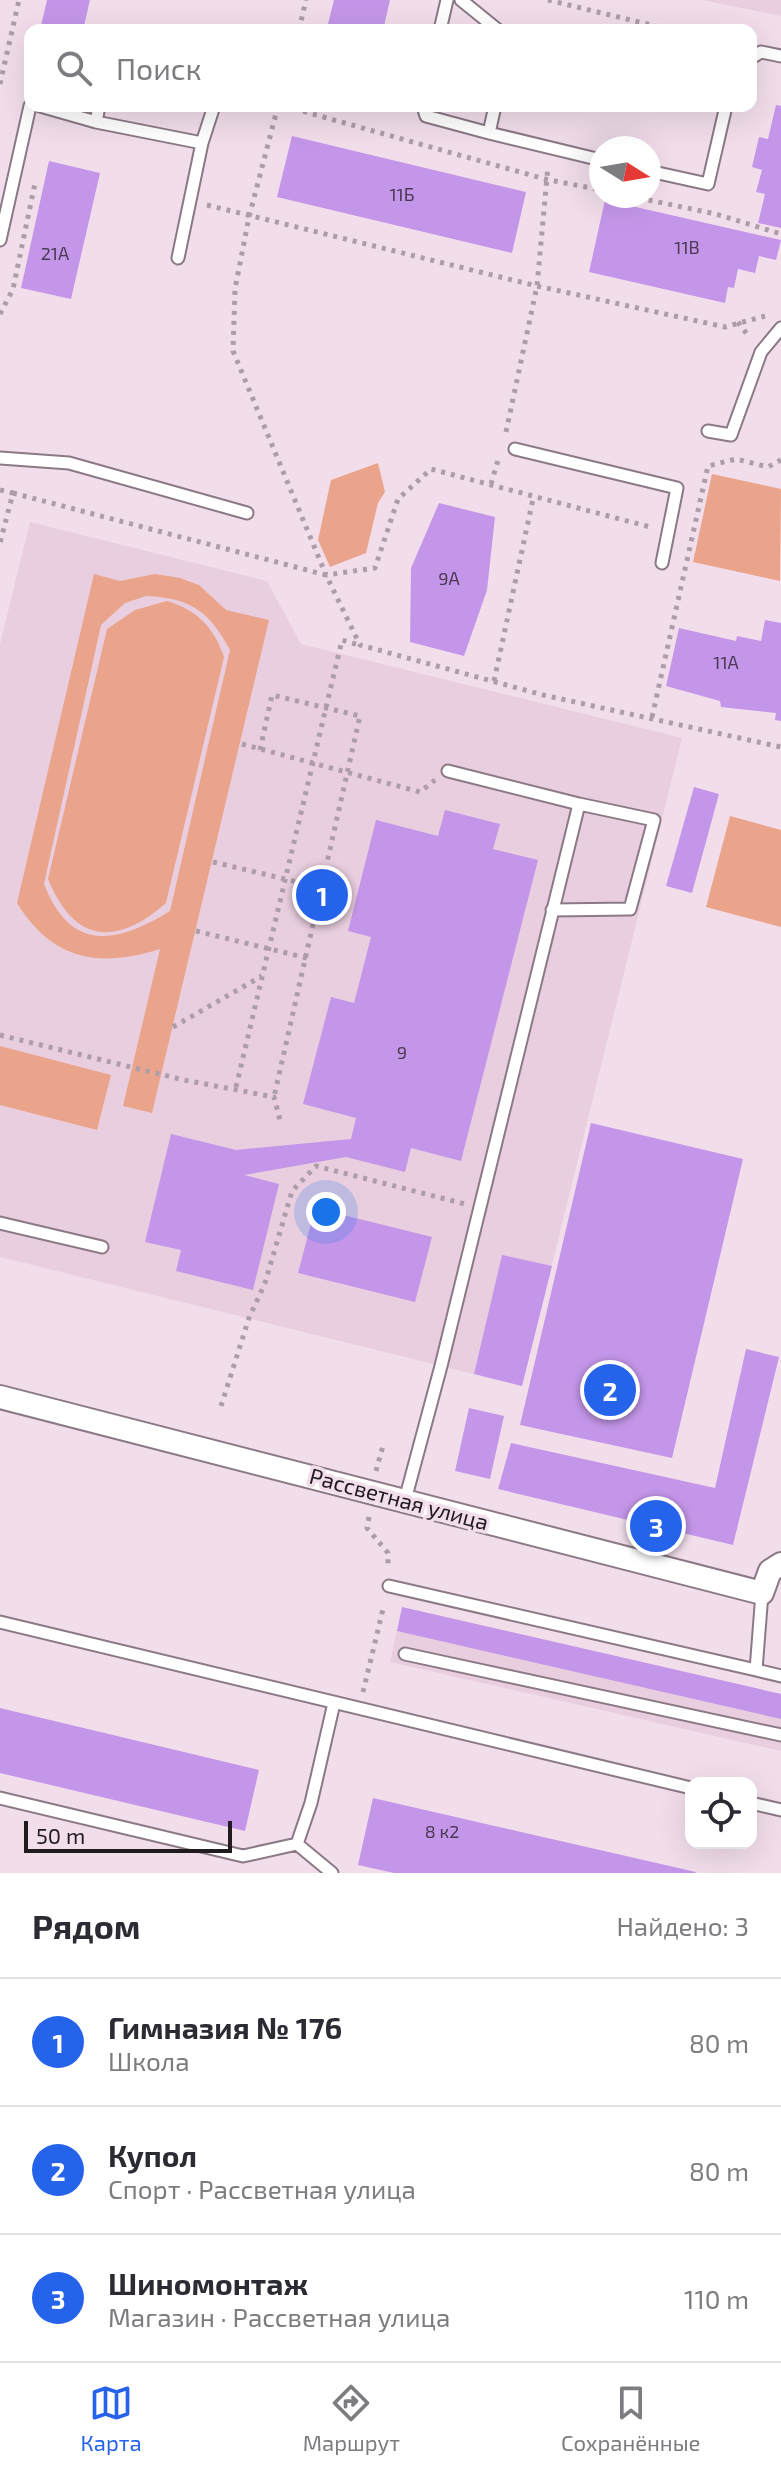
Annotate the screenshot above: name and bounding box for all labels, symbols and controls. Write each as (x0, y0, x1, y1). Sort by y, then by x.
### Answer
search box (24, 24, 757, 112)
icon: search (52, 46, 96, 90)
text: Поиск (116, 50, 202, 86)
north arrow (589, 136, 661, 208)
house number: 11Б (389, 183, 415, 205)
house number: 11В (674, 236, 700, 258)
house number: 21А (41, 242, 70, 264)
house number: 9А (438, 567, 461, 589)
house number: 11А (713, 651, 740, 673)
pin: 1 (296, 865, 348, 925)
house number: 9 (397, 1041, 407, 1063)
your location (306, 1192, 346, 1232)
pin: 2 (584, 1360, 636, 1420)
street label: Рассветная улица (307, 1462, 492, 1535)
pin: 3 (630, 1496, 682, 1556)
map controls (685, 1777, 757, 1849)
button: locate (685, 1777, 757, 1849)
scale bar (24, 1817, 232, 1853)
house number: 8 к2 (425, 1820, 459, 1842)
text: 50 m (36, 1822, 85, 1848)
text: Рядом (32, 1905, 140, 1946)
text: Найдено: 3 (616, 1910, 749, 1941)
text: Гимназия № 176 (108, 2009, 342, 2045)
text: 1 (52, 2027, 64, 2058)
text: 80 m (689, 2027, 749, 2058)
text: Школа (108, 2045, 190, 2076)
text: Купол (108, 2137, 197, 2173)
text: 2 (50, 2155, 66, 2186)
text: 80 m (689, 2155, 749, 2186)
text: Спорт · Рассветная улица (108, 2173, 416, 2204)
text: Шиномонтаж (108, 2265, 308, 2301)
text: 3 (51, 2283, 65, 2314)
text: 110 m (684, 2283, 749, 2314)
text: Магазин · Рассветная улица (108, 2301, 450, 2332)
tab: Карта (81, 2381, 142, 2455)
tab: Маршрут (303, 2381, 400, 2455)
tab: Сохранённые (561, 2381, 700, 2455)

